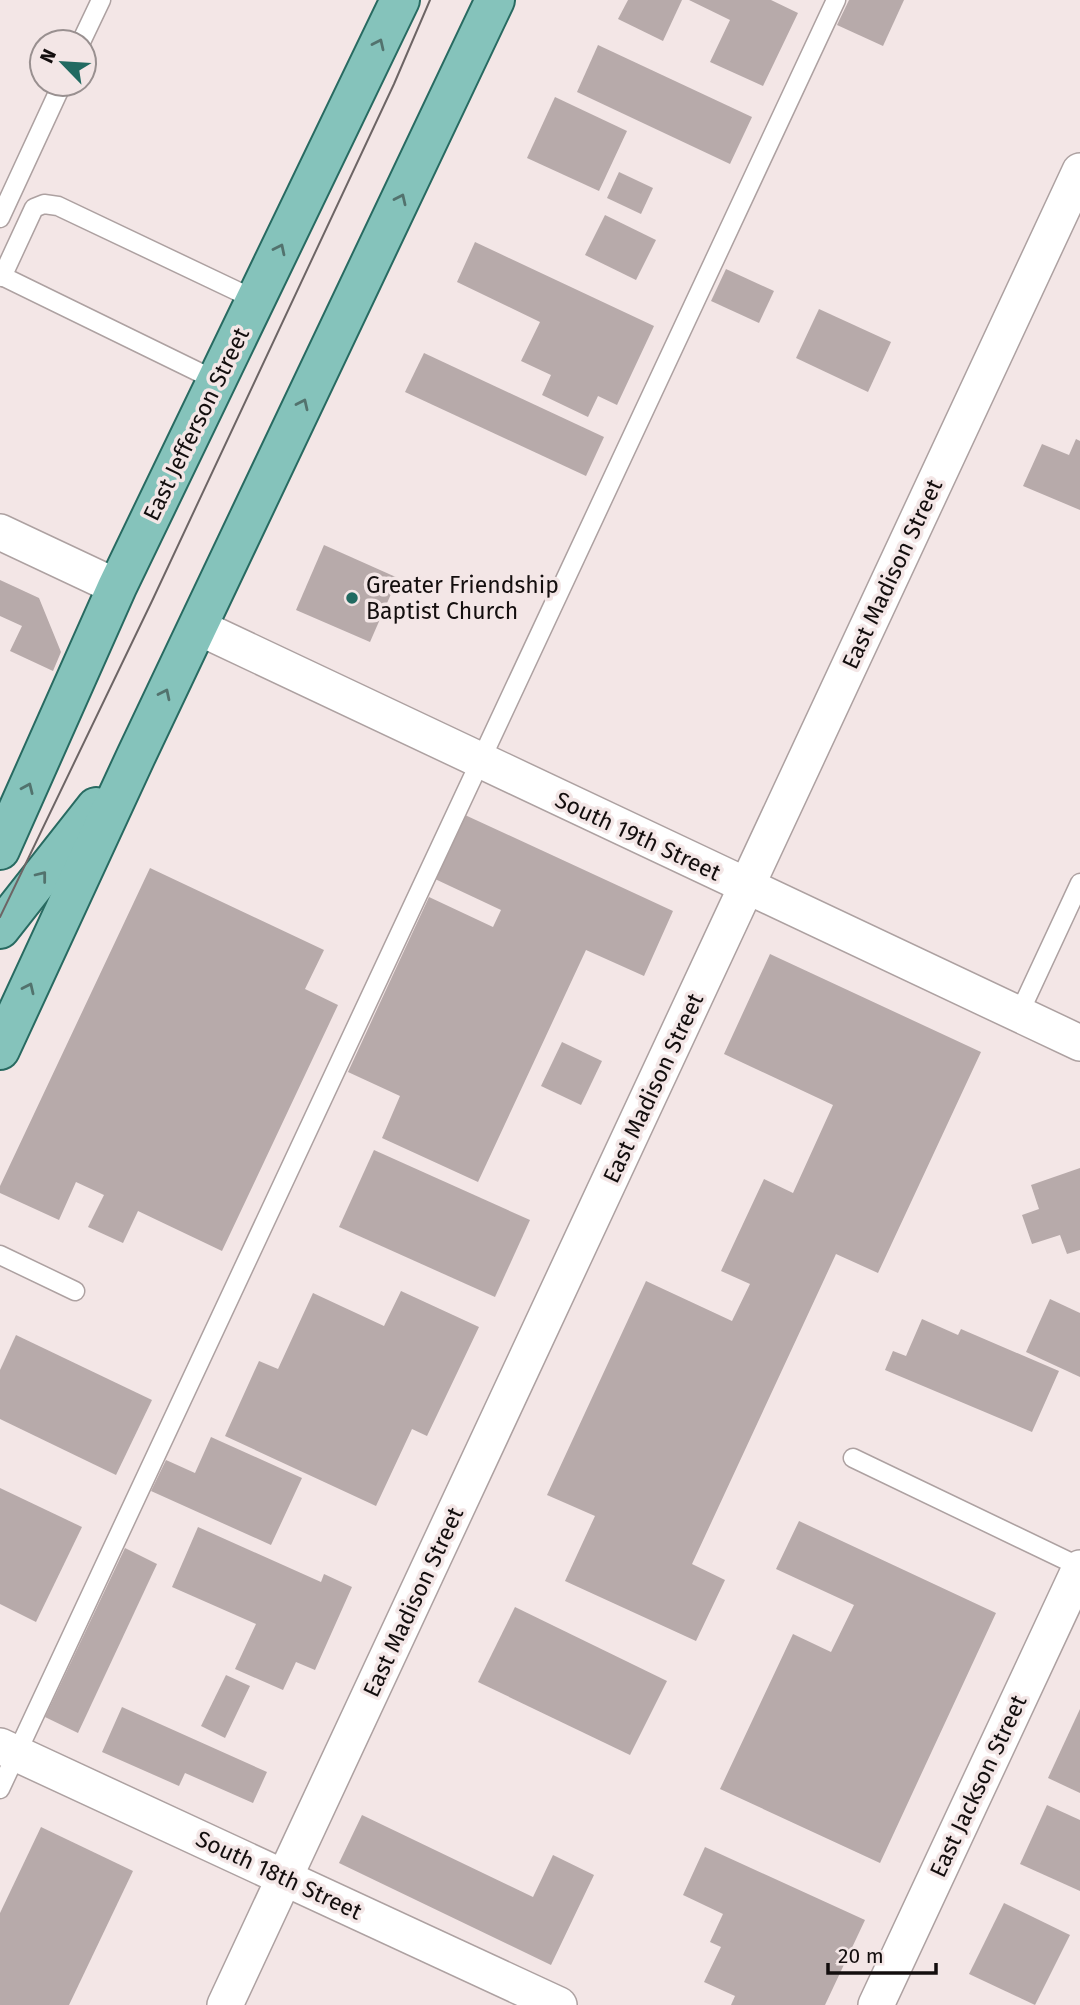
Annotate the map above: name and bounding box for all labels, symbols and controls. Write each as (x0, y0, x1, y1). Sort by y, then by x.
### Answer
north arrow (28, 28, 98, 98)
one-way arrow (371, 39, 385, 51)
text: N (35, 45, 61, 67)
one-way arrow (393, 194, 407, 206)
one-way arrow (272, 244, 286, 256)
street label: East Jefferson Street (137, 322, 255, 525)
one-way arrow (295, 399, 309, 411)
street label: East Madison Street (836, 474, 949, 673)
place label: Greater Friendship Baptist Church (366, 571, 559, 625)
marker: Greater Friendship Baptist Church (344, 590, 360, 606)
one-way arrow (157, 689, 171, 701)
one-way arrow (20, 783, 34, 795)
street label: South 19th Street (551, 785, 726, 887)
one-way arrow (34, 871, 46, 884)
one-way arrow (20, 983, 34, 995)
street label: East Madison Street (597, 988, 710, 1187)
street label: East Madison Street (357, 1502, 470, 1701)
street label: East Jackson Street (924, 1690, 1033, 1882)
street label: South 18th Street (191, 1824, 367, 1926)
scale bar (828, 1932, 936, 1976)
text: 20 m (838, 1943, 884, 1969)

